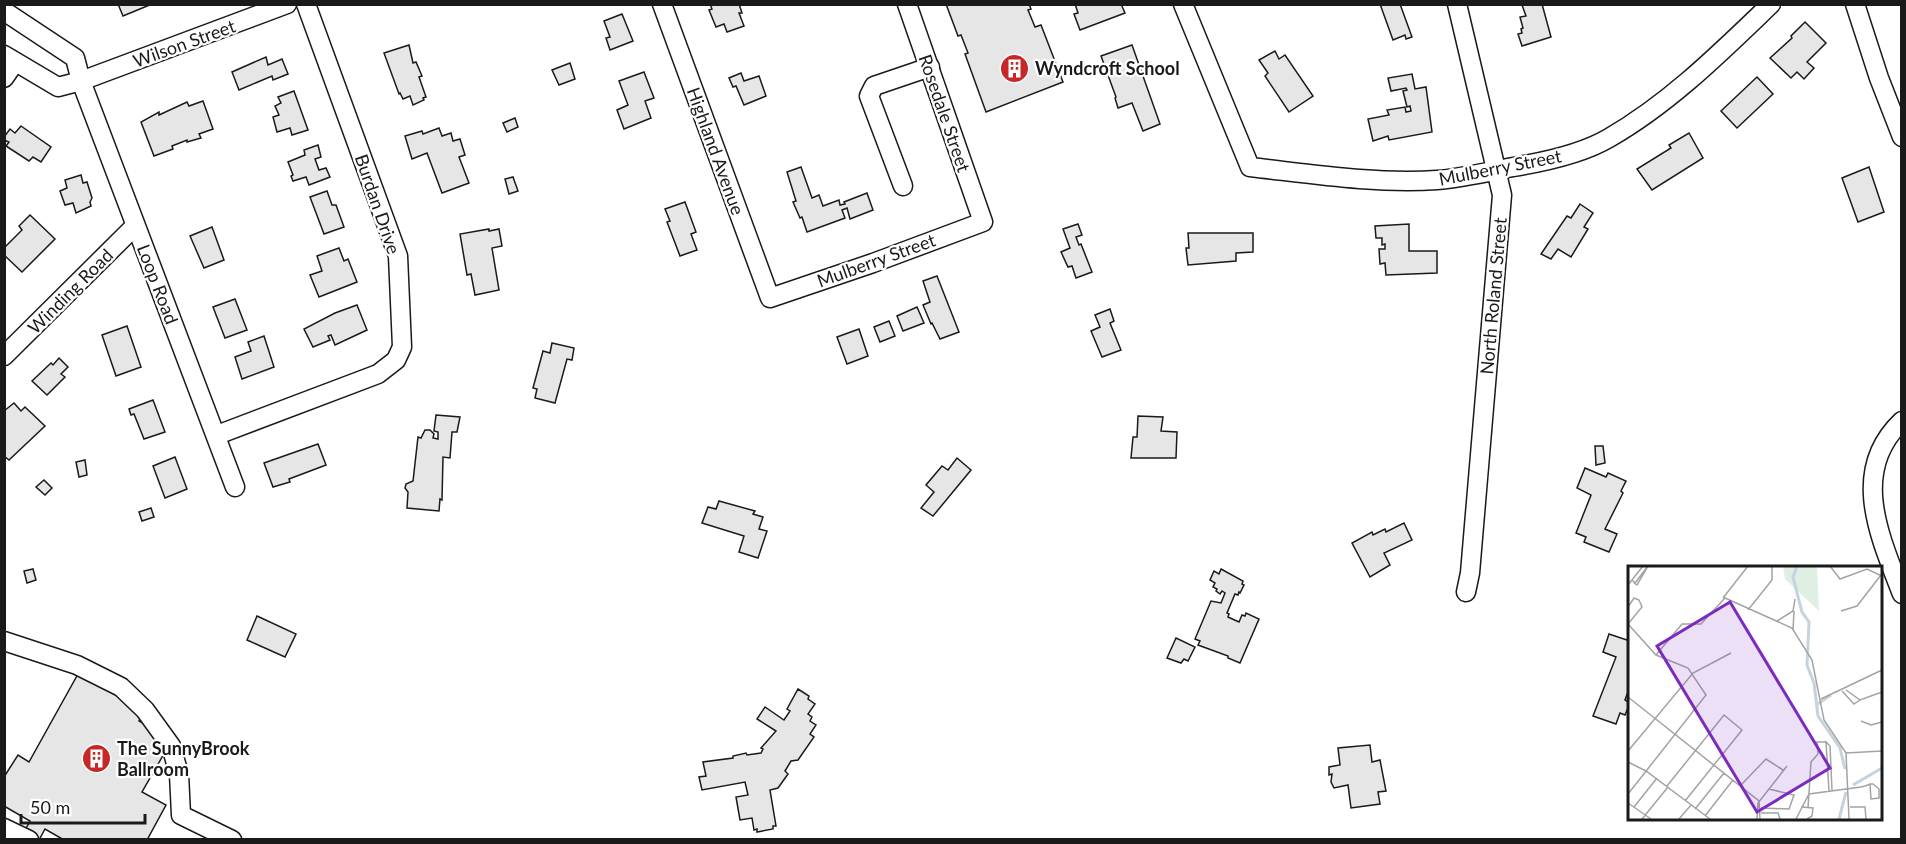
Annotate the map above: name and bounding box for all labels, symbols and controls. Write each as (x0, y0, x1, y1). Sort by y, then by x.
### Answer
street label: Wilson Street (130, 14, 239, 72)
street label: Rosedale Street (915, 51, 976, 175)
building icon: Wyndcroft School (998, 52, 1030, 84)
place label: Wyndcroft School (1035, 57, 1180, 79)
street label: Highland Avenue (683, 84, 749, 218)
street label: Mulberry Street (1437, 144, 1564, 190)
street label: Burdan Drive (351, 151, 405, 257)
street label: North Roland Street (1475, 216, 1511, 375)
street label: Mulberry Street (814, 228, 939, 292)
street label: Loop Road (133, 241, 183, 327)
street label: Winding Road (23, 244, 117, 338)
inset map (1628, 566, 1882, 820)
place label: The SunnyBrook Ballroom (117, 737, 250, 780)
building icon: The SunnyBrook Ballroom (80, 742, 112, 774)
scale bar (21, 787, 146, 825)
text: 50 m (30, 796, 70, 818)

